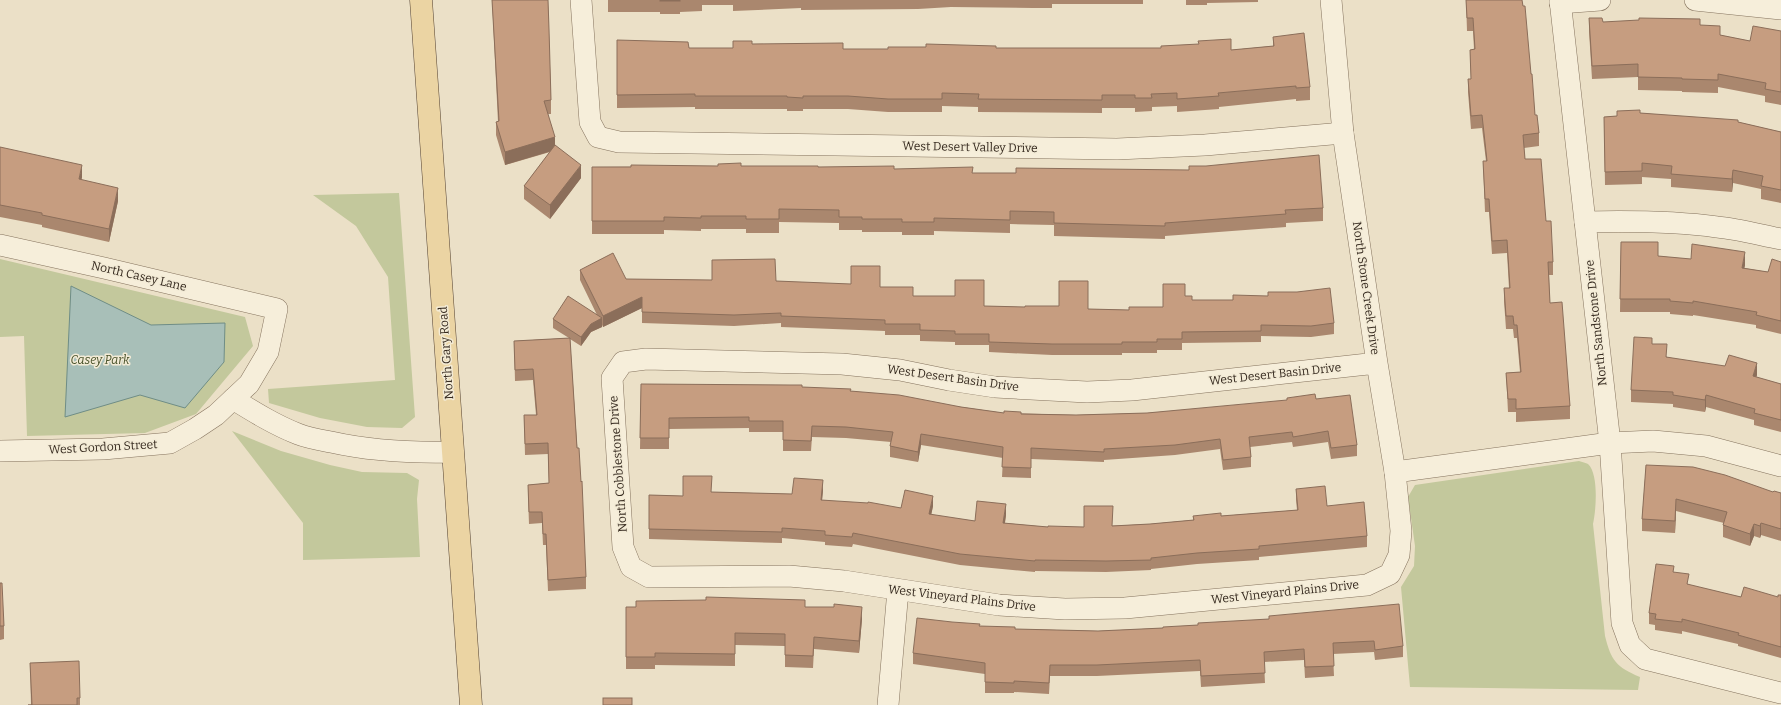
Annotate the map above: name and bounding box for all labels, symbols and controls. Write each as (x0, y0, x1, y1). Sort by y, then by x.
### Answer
street label: West Desert Valley Drive (902, 139, 1038, 155)
street label: North Stone Creek Drive (1350, 220, 1382, 356)
street label: North Casey Lane (90, 258, 188, 294)
street label: North Sandstone Drive (1582, 259, 1610, 387)
street label: North Gary Road (436, 306, 456, 400)
park label: Casey Park (71, 353, 130, 367)
street label: West Desert Basin Drive (1208, 360, 1342, 388)
street label: West Desert Basin Drive (886, 362, 1020, 394)
street label: North Cobblestone Drive (606, 395, 630, 533)
street label: West Gordon Street (48, 437, 158, 457)
street label: West Vineyard Plains Drive (1210, 577, 1360, 607)
street label: West Vineyard Plains Drive (887, 582, 1037, 614)

